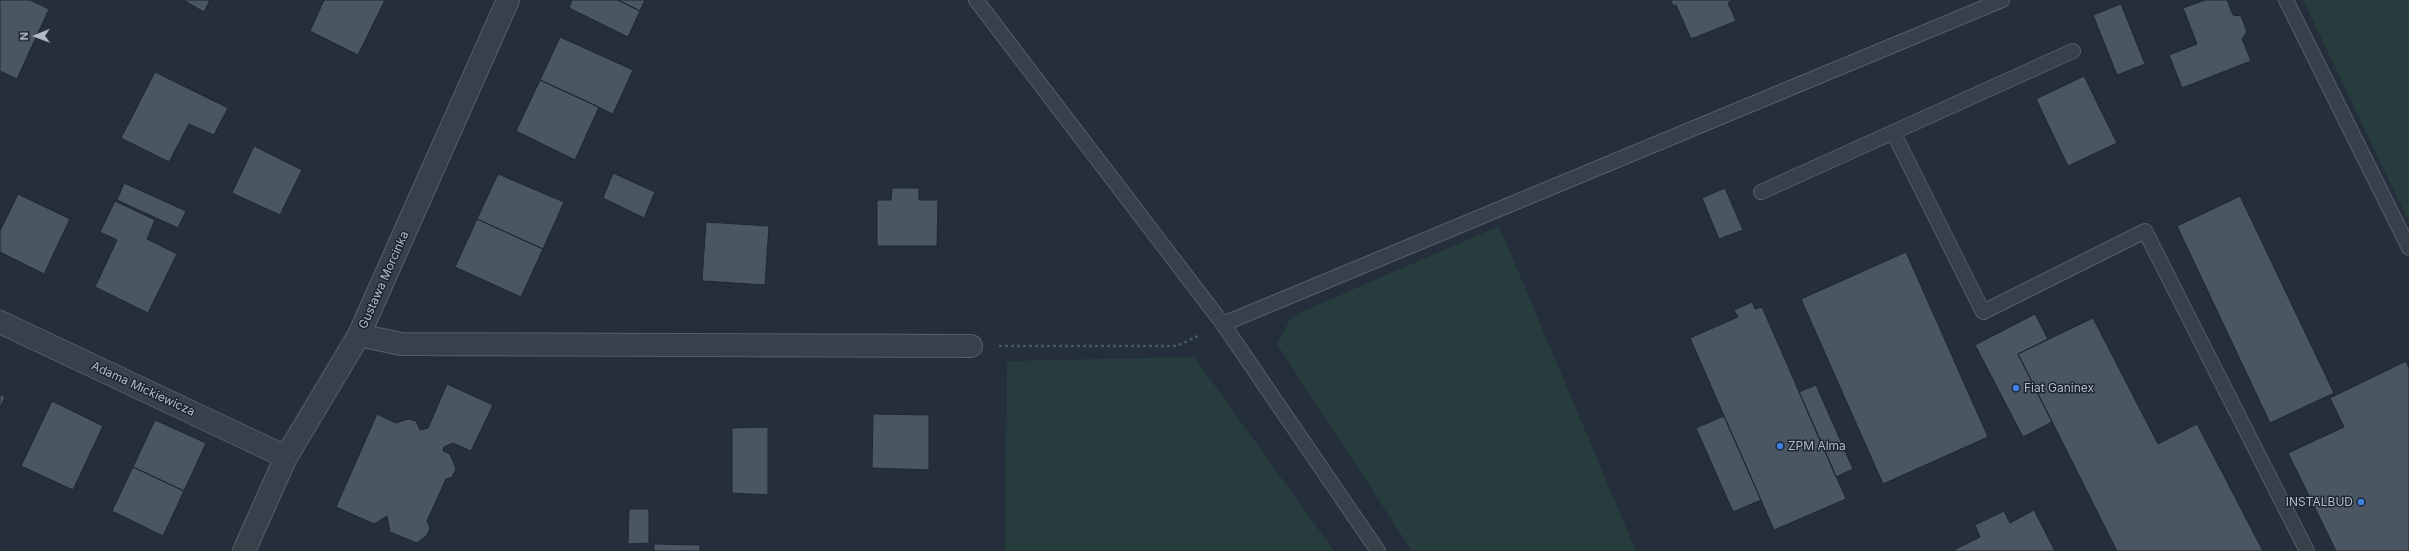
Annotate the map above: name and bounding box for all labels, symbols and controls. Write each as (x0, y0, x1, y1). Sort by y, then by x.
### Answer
north arrow (16, 16, 56, 56)
text: N (17, 32, 31, 41)
street label: Gustawa Morcinka (356, 229, 412, 331)
street label: Adama Mickiewicza (89, 359, 197, 419)
place label: Fiat Ganinex (2024, 381, 2094, 395)
marker: Fiat Ganinex (2011, 383, 2021, 393)
place label: ZPM Alma (1788, 439, 1846, 453)
marker: ZPM Alma (1775, 441, 1785, 451)
place label: INSTALBUD (2286, 495, 2353, 509)
marker: INSTALBUD (2356, 497, 2366, 507)

